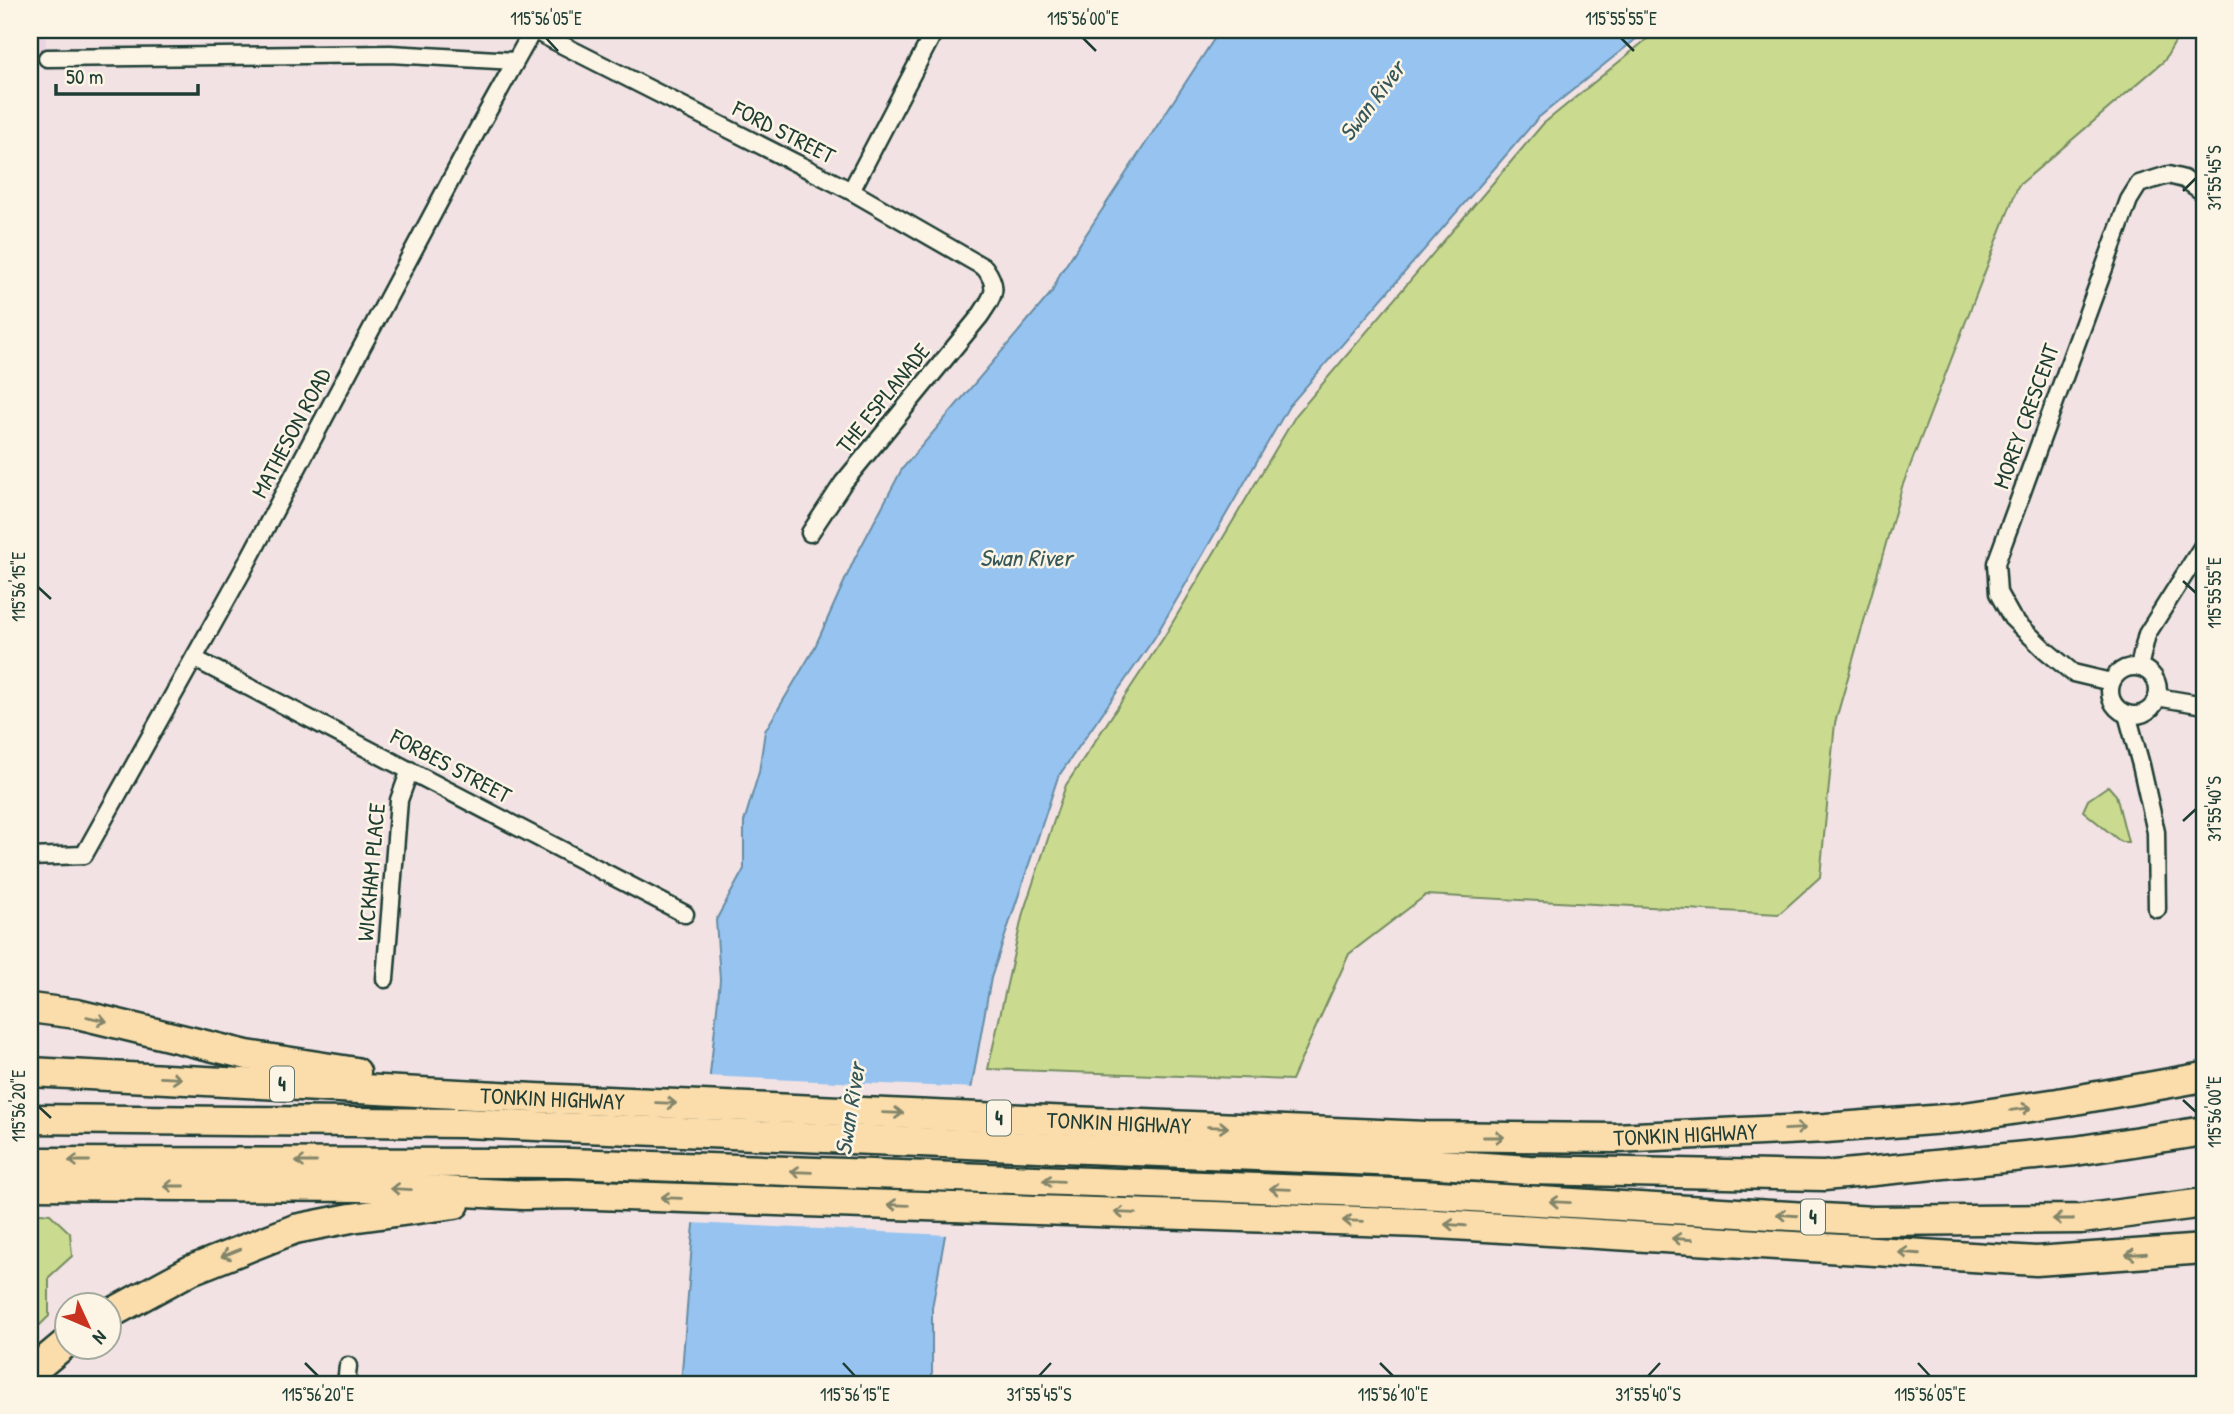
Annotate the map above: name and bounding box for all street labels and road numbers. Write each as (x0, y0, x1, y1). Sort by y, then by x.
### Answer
street label: FORD STREET (727, 92, 841, 171)
street label: THE ESPLANADE (829, 336, 937, 459)
street label: MOREY CRESCENT (1985, 339, 2066, 493)
street label: MATHESON ROAD (243, 362, 338, 503)
street label: FORBES STREET (385, 720, 517, 810)
street label: WICKHAM PLACE (349, 801, 392, 942)
road number: 4 (270, 1066, 294, 1102)
street label: TONKIN HIGHWAY (479, 1079, 625, 1117)
road number: 4 (987, 1100, 1011, 1136)
street label: TONKIN HIGHWAY (1046, 1104, 1192, 1141)
street label: TONKIN HIGHWAY (1613, 1115, 1758, 1153)
road number: 4 (1801, 1200, 1825, 1234)

